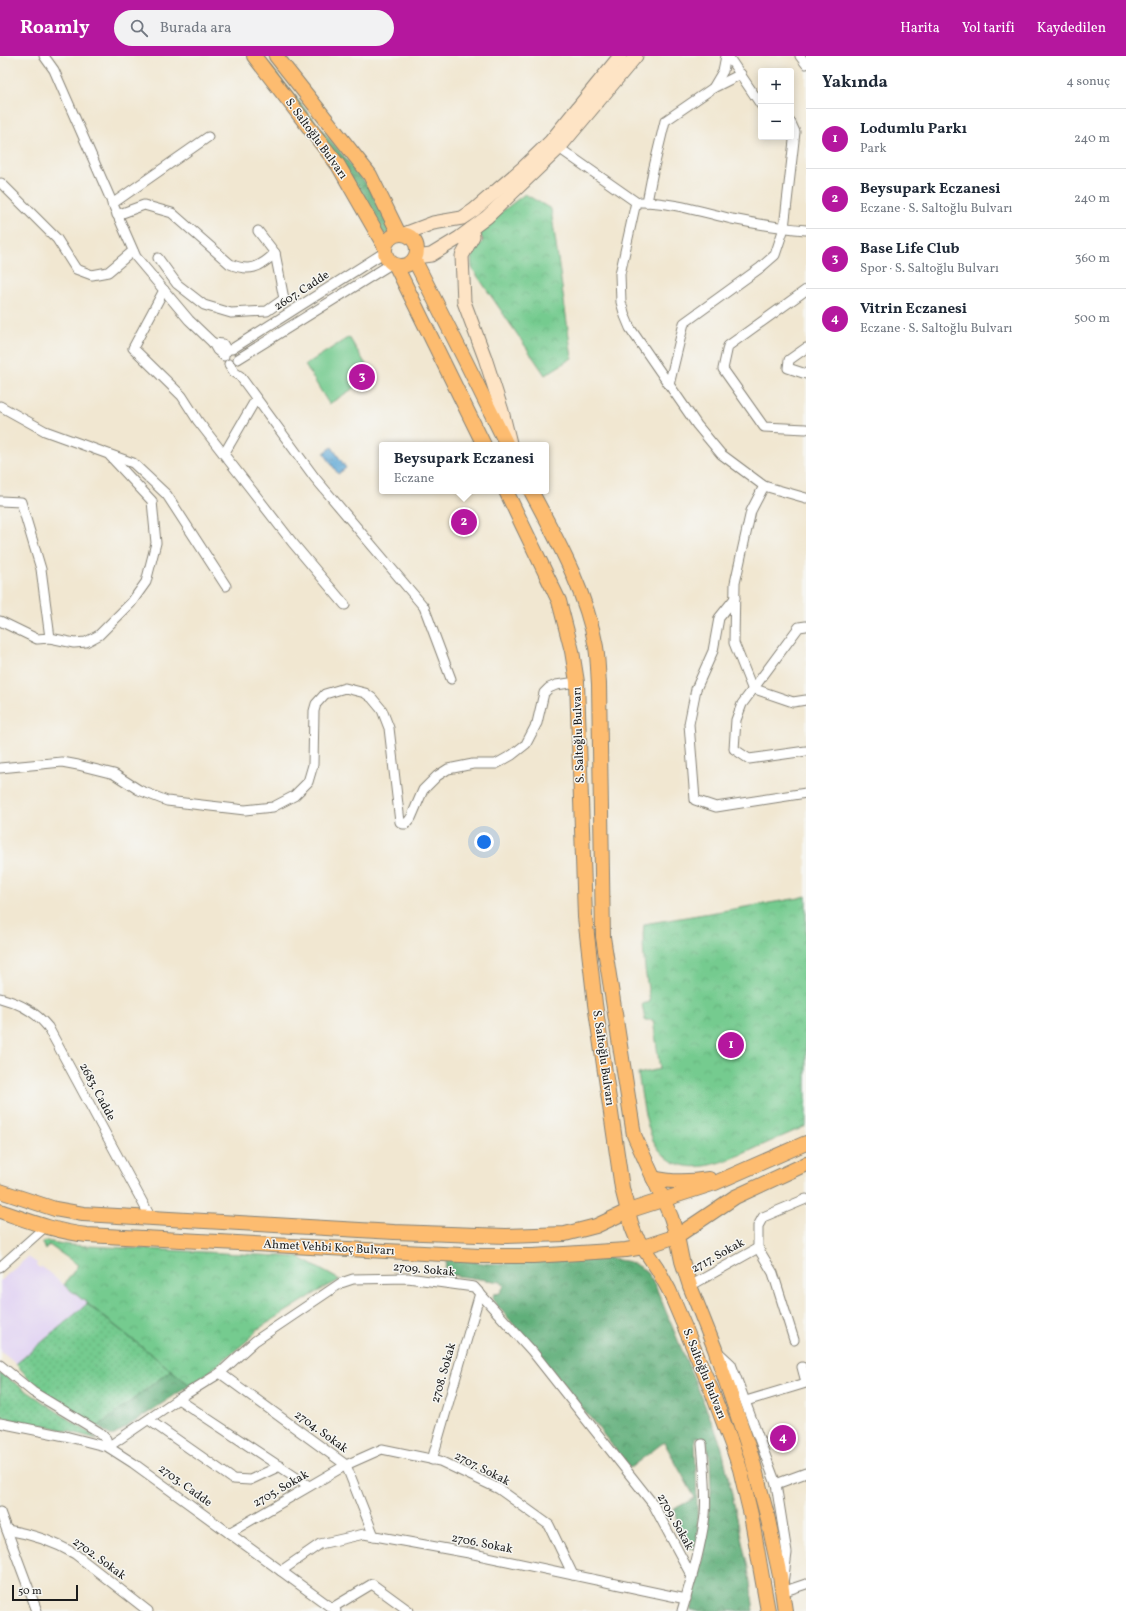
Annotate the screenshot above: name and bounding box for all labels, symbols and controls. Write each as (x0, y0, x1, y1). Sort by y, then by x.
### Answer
search box (114, 10, 394, 46)
text: Roamly (20, 15, 90, 41)
icon: search (128, 17, 150, 39)
text: Burada ara (160, 18, 231, 39)
text: Harita (900, 19, 940, 38)
text: Yol tarifi (962, 19, 1015, 38)
text: Kaydedilen (1037, 19, 1106, 38)
map controls (758, 68, 794, 140)
button: + (758, 68, 794, 104)
text: Yakında (822, 71, 888, 94)
text: 4 sonuç (1066, 73, 1110, 91)
street label: S. Saltoğlu Bulvarı (281, 95, 351, 183)
button: − (758, 104, 794, 140)
text: Lodumlu Parkı (860, 119, 967, 140)
text: 1 (832, 130, 838, 148)
text: 240 m (1074, 130, 1110, 148)
text: Park (860, 140, 887, 158)
text: Beysupark Eczanesi (860, 179, 1001, 200)
text: 2 (832, 190, 838, 208)
text: 240 m (1074, 190, 1110, 208)
text: Eczane · S. Saltoğlu Bulvarı (860, 200, 1013, 218)
text: Base Life Club (860, 239, 960, 260)
text: 3 (832, 250, 838, 268)
text: 360 m (1075, 250, 1110, 268)
text: Spor · S. Saltoğlu Bulvarı (860, 260, 999, 278)
street label: 2607. Cadde (271, 267, 333, 315)
text: Vitrin Eczanesi (860, 299, 967, 320)
text: 4 (831, 310, 839, 328)
text: 500 m (1074, 310, 1110, 328)
text: Eczane · S. Saltoğlu Bulvarı (860, 320, 1013, 338)
pin: 3 (349, 362, 375, 392)
popup (379, 442, 549, 494)
text: Beysupark Eczanesi (394, 449, 534, 470)
text: Eczane (394, 470, 434, 488)
pin: 2 (451, 507, 477, 537)
street label: S. Saltoğlu Bulvarı (569, 686, 589, 783)
your location (474, 832, 494, 852)
street label: S. Saltoğlu Bulvarı (588, 1009, 618, 1107)
pin: 1 (718, 1030, 744, 1060)
street label: 2683. Cadde (75, 1060, 119, 1124)
street label: 2717. Sokak (689, 1235, 748, 1277)
street label: Ahmet Vehbi Koç Bulvarı (263, 1237, 395, 1259)
street label: 2709. Sokak (392, 1259, 456, 1281)
street label: S. Saltoğlu Bulvarı (679, 1326, 730, 1422)
street label: 2708. Sokak (428, 1341, 460, 1405)
street label: 2704. Sokak (291, 1407, 351, 1457)
pin: 4 (770, 1423, 796, 1453)
street label: 2707. Sokak (451, 1448, 513, 1490)
street label: 2703. Cadde (155, 1461, 215, 1511)
street label: 2705. Sokak (250, 1466, 312, 1511)
street label: 2709. Sokak (653, 1491, 697, 1553)
street label: 2706. Sokak (450, 1530, 514, 1558)
street label: 2702. Sokak (69, 1534, 129, 1584)
scale bar (12, 1583, 78, 1602)
text: 50 m (18, 1584, 42, 1599)

